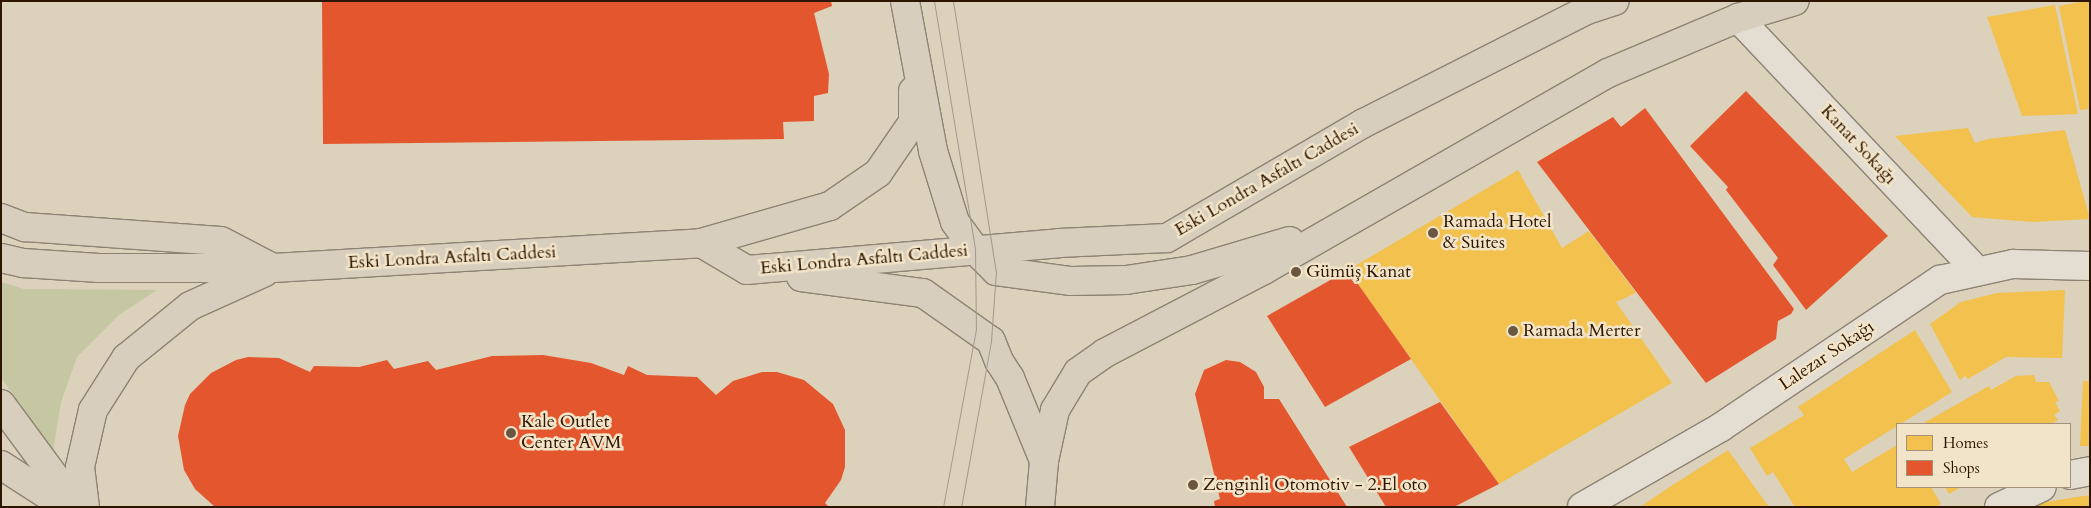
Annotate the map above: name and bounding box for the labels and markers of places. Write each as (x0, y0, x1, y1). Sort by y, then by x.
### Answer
place label: Ramada Hotel & Suites (1443, 212, 1552, 254)
marker: Ramada Hotel & Suites (1427, 227, 1439, 239)
place label: Gümüş Kanat (1306, 261, 1411, 283)
marker: Gümüş Kanat (1290, 266, 1302, 278)
place label: Ramada Merter (1523, 320, 1641, 342)
marker: Ramada Merter (1507, 325, 1519, 337)
place label: Kale Outlet Center AVM (521, 412, 621, 454)
marker: Kale Outlet Center AVM (505, 427, 517, 439)
place label: Zenginli Otomotiv - 2.El oto (1203, 474, 1427, 496)
marker: Zenginli Otomotiv - 2.El oto (1187, 479, 1199, 491)

